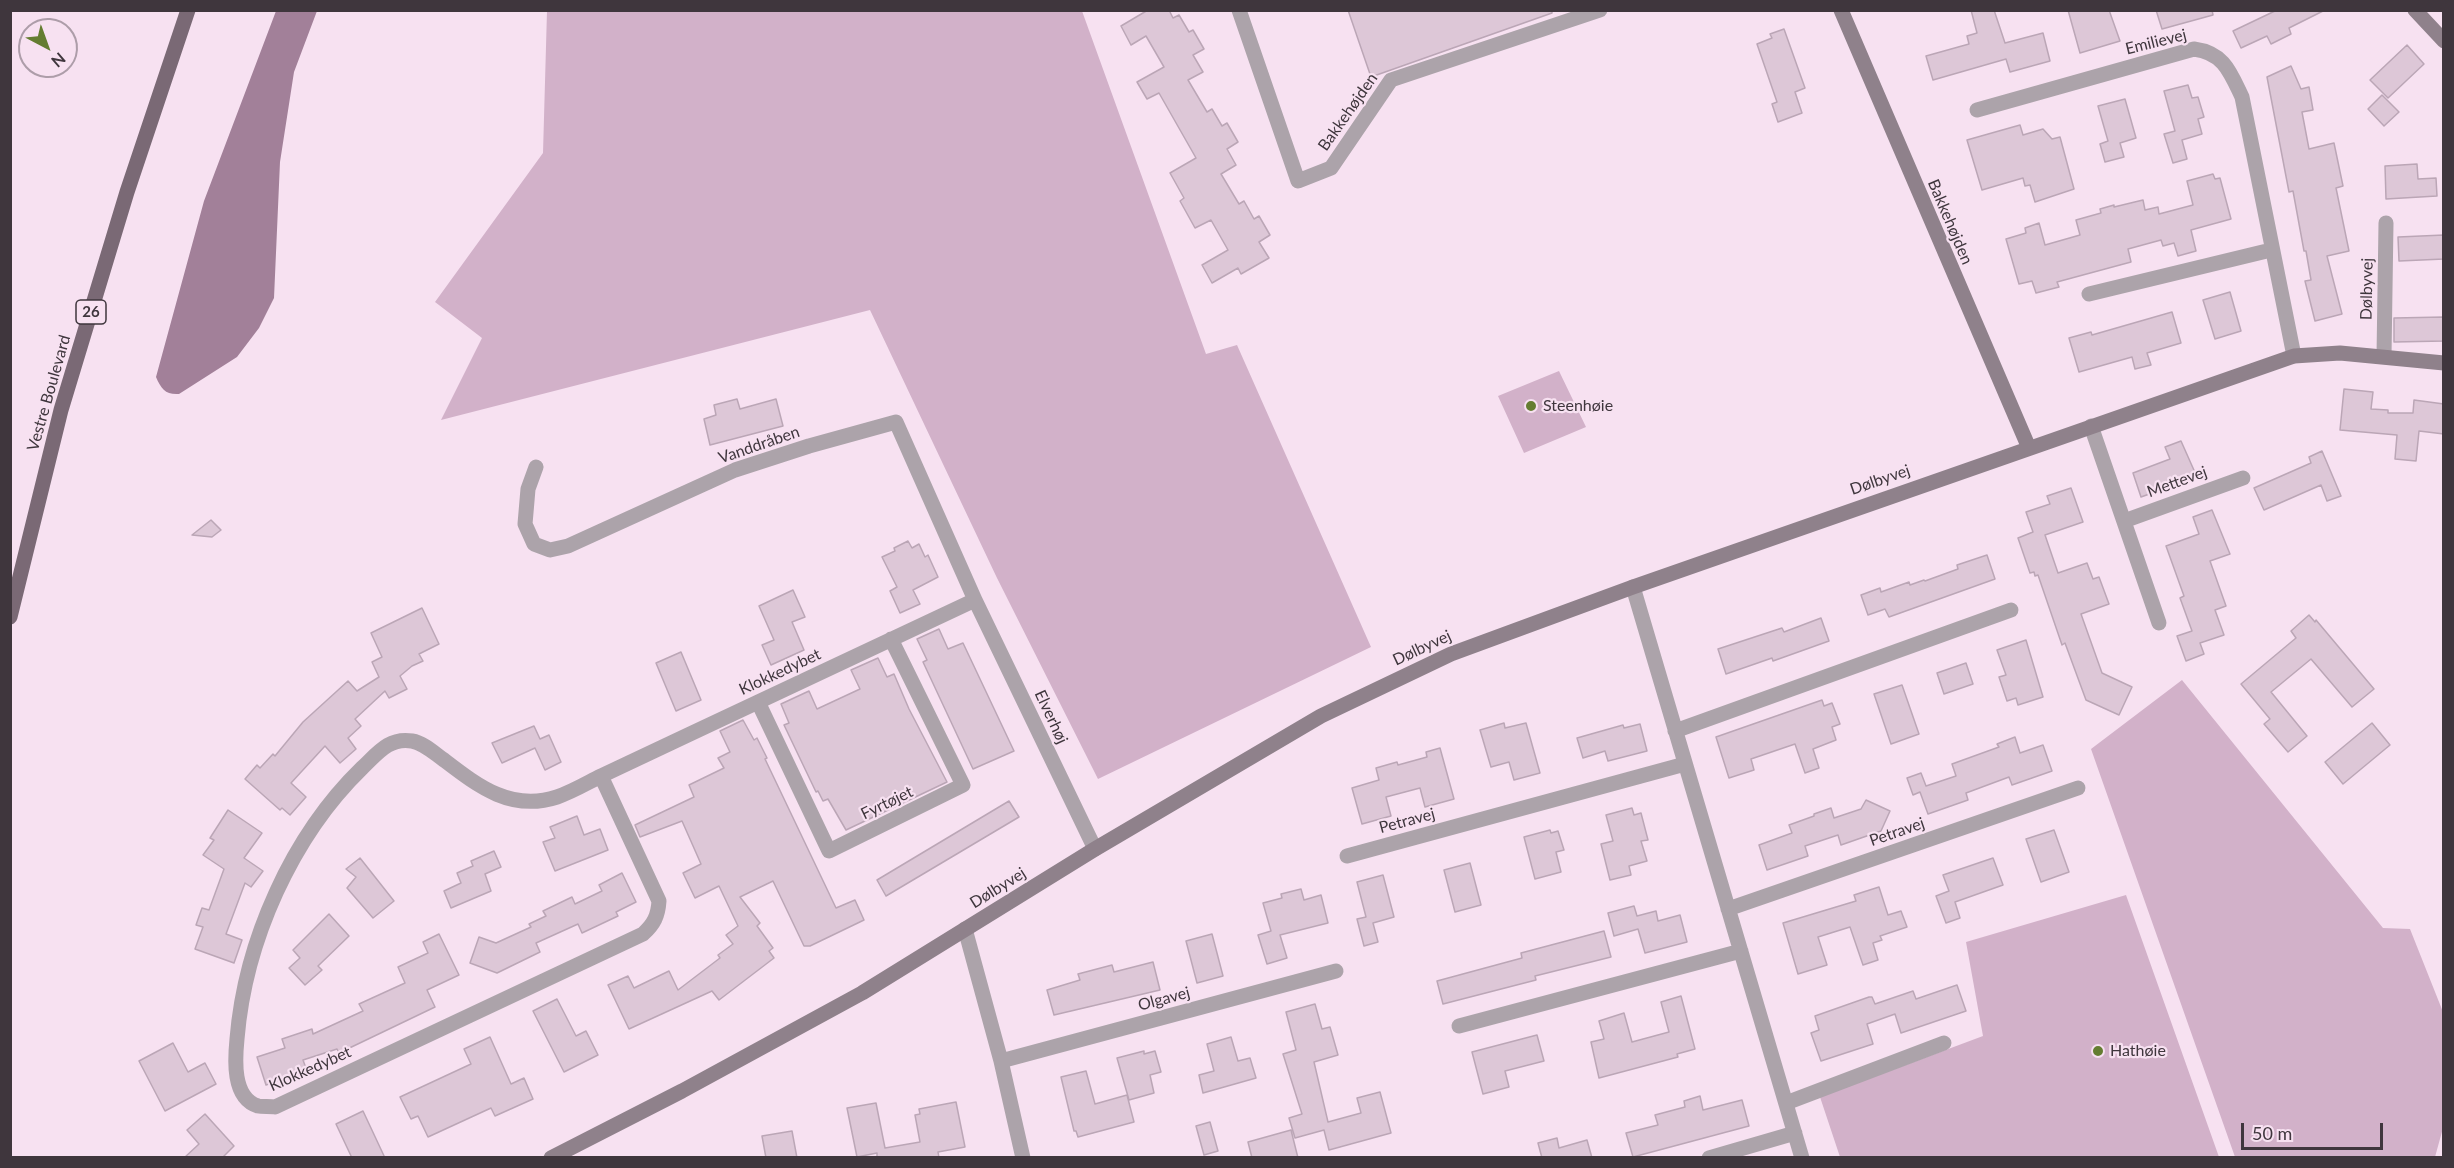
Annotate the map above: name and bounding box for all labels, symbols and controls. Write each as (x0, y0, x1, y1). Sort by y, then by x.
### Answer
north arrow (18, 18, 78, 78)
street label: Emilievej (2123, 25, 2189, 59)
text: N (48, 49, 70, 72)
street label: Bakkehøjden (1314, 69, 1382, 155)
street label: Bakkehøjden (1923, 177, 1977, 267)
street label: Dølbyvej (2357, 258, 2377, 320)
road number: 26 (76, 300, 106, 324)
street label: Vestre Boulevard (23, 333, 75, 453)
place label: Steenhøie (1543, 396, 1613, 416)
marker: Steenhøie (1524, 399, 1538, 413)
street label: Vanddråben (716, 422, 802, 468)
street label: Dølbyvej (1847, 461, 1913, 499)
street label: Mettevej (2144, 462, 2210, 502)
street label: Dølbyvej (1390, 626, 1454, 670)
street label: Klokkedybet (736, 645, 824, 699)
street label: Elverhøj (1030, 687, 1072, 747)
street label: Fyrtøjet (858, 782, 916, 824)
street label: Petravej (1377, 804, 1437, 838)
street label: Petravej (1867, 814, 1927, 850)
street label: Dølbyvej (967, 863, 1029, 913)
street label: Olgavej (1136, 983, 1192, 1015)
place label: Hathøie (2110, 1041, 2166, 1061)
street label: Klokkedybet (266, 1042, 354, 1096)
marker: Hathøie (2091, 1044, 2105, 1058)
scale bar (2244, 1111, 2386, 1149)
text: 50 m (2252, 1122, 2292, 1144)

